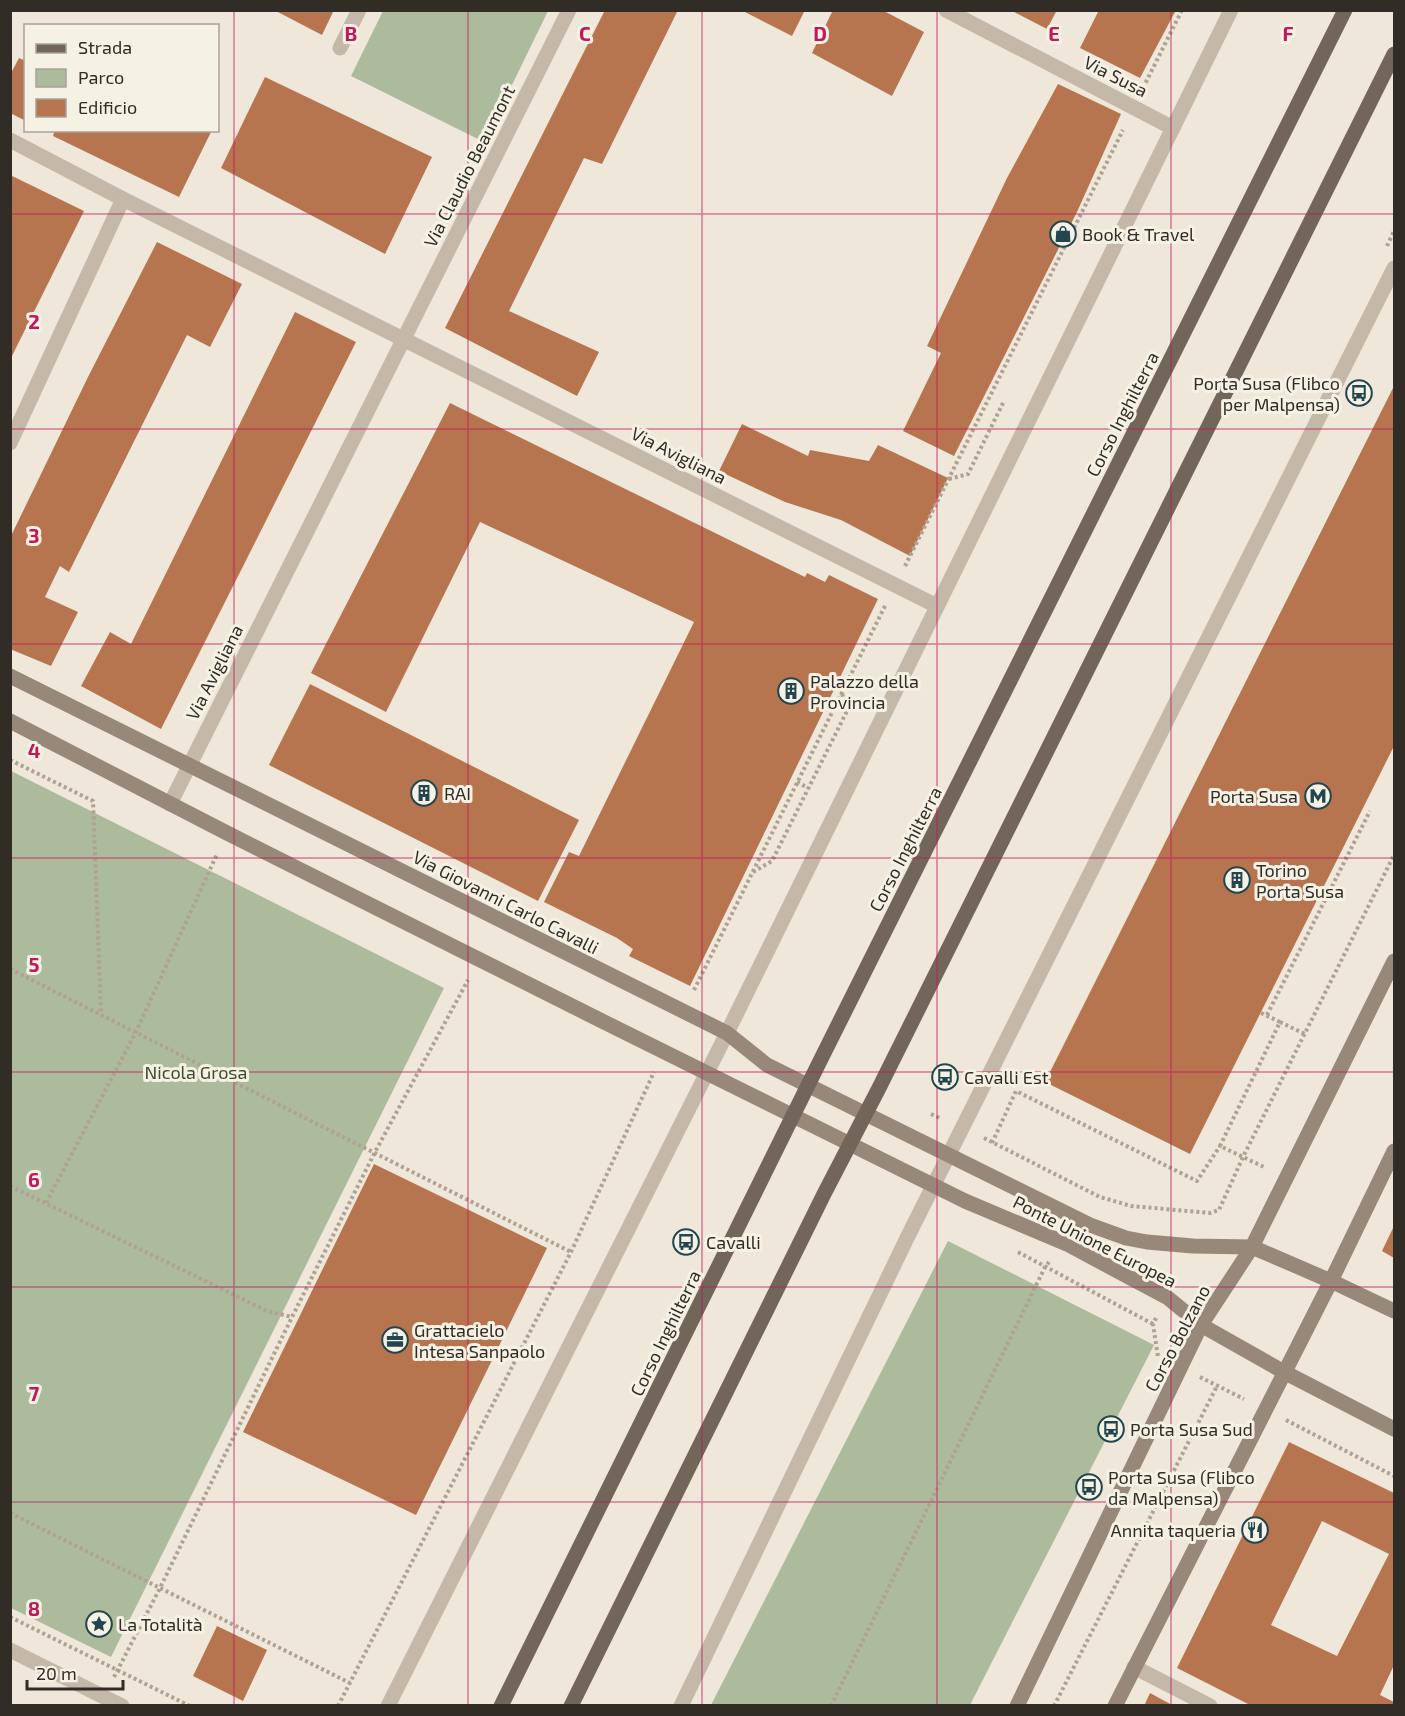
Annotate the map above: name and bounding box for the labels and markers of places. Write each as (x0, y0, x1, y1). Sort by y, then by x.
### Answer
shop icon: Book & Travel (1048, 219, 1078, 249)
place label: Book & Travel (1082, 223, 1195, 245)
place label: Porta Susa (Flibco per Malpensa) (1193, 372, 1340, 415)
bus stop icon: Porta Susa (Flibco per Malpensa) (1344, 378, 1374, 408)
place label: Palazzo della Provincia (810, 670, 919, 713)
building icon: Palazzo della Provincia (776, 676, 806, 706)
building icon: RAI (409, 778, 439, 808)
metro station icon: Porta Susa (1303, 781, 1333, 811)
place label: RAI (444, 782, 471, 804)
place label: Porta Susa (1210, 785, 1298, 807)
place label: Torino Porta Susa (1256, 859, 1344, 902)
building icon: Torino Porta Susa (1222, 865, 1252, 895)
bus stop icon: Cavalli Est (930, 1062, 960, 1092)
place label: Cavalli Est (964, 1066, 1049, 1088)
bus stop icon: Cavalli (671, 1227, 701, 1257)
place label: Cavalli (706, 1231, 761, 1253)
place label: Grattacielo Intesa Sanpaolo (414, 1319, 545, 1362)
office icon: Grattacielo Intesa Sanpaolo (380, 1325, 410, 1355)
bus stop icon: Porta Susa Sud (1096, 1414, 1126, 1444)
place label: Porta Susa Sud (1130, 1418, 1253, 1440)
place label: Porta Susa (Flibco da Malpensa) (1108, 1466, 1255, 1509)
bus stop icon: Porta Susa (Flibco da Malpensa) (1074, 1472, 1104, 1502)
restaurant icon: Annita taqueria (1240, 1515, 1270, 1545)
place label: Annita taqueria (1111, 1519, 1236, 1541)
place icon: La Totalità (84, 1609, 114, 1639)
place label: La Totalità (118, 1613, 203, 1635)

